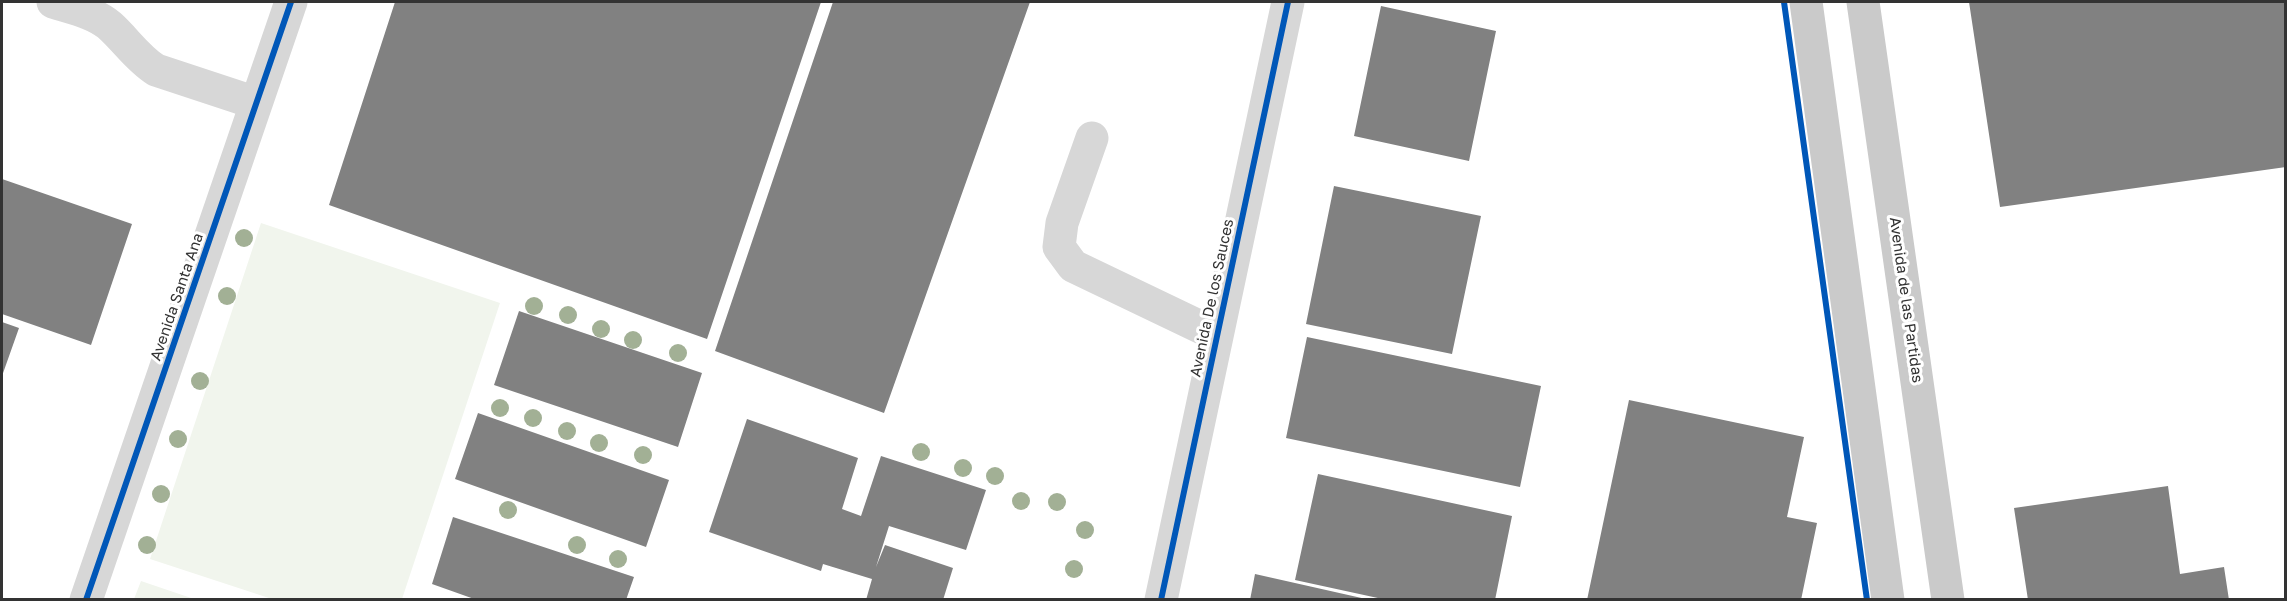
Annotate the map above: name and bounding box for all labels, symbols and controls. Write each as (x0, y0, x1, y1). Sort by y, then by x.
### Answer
street label: Avenida de las Partidas (1885, 216, 1927, 384)
street label: Avenida De los Sauces (1186, 217, 1238, 379)
street label: Avenida Santa Ana (147, 231, 207, 363)

